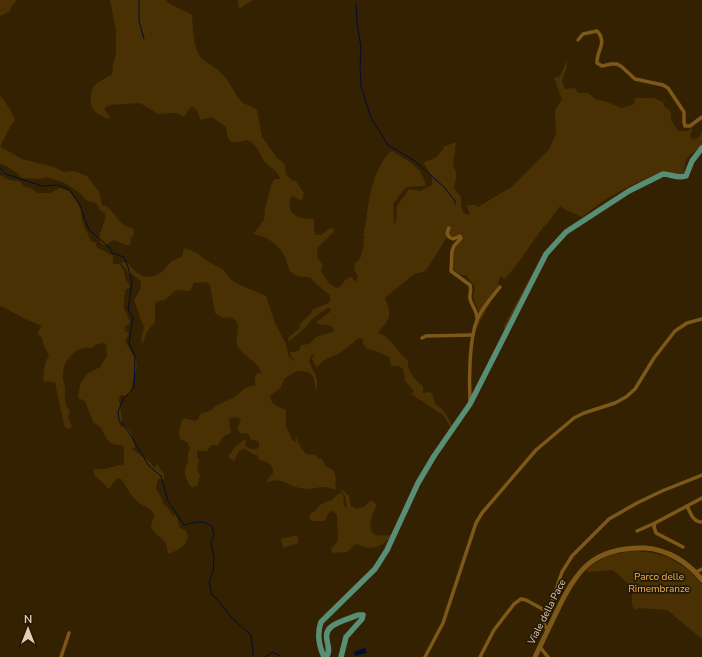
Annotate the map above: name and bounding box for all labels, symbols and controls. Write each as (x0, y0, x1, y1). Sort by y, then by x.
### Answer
park label: Parco delle Rimembranze (628, 570, 690, 596)
street label: Viale della Pace (524, 577, 569, 648)
north arrow (8, 609, 48, 649)
text: N (24, 612, 32, 627)

